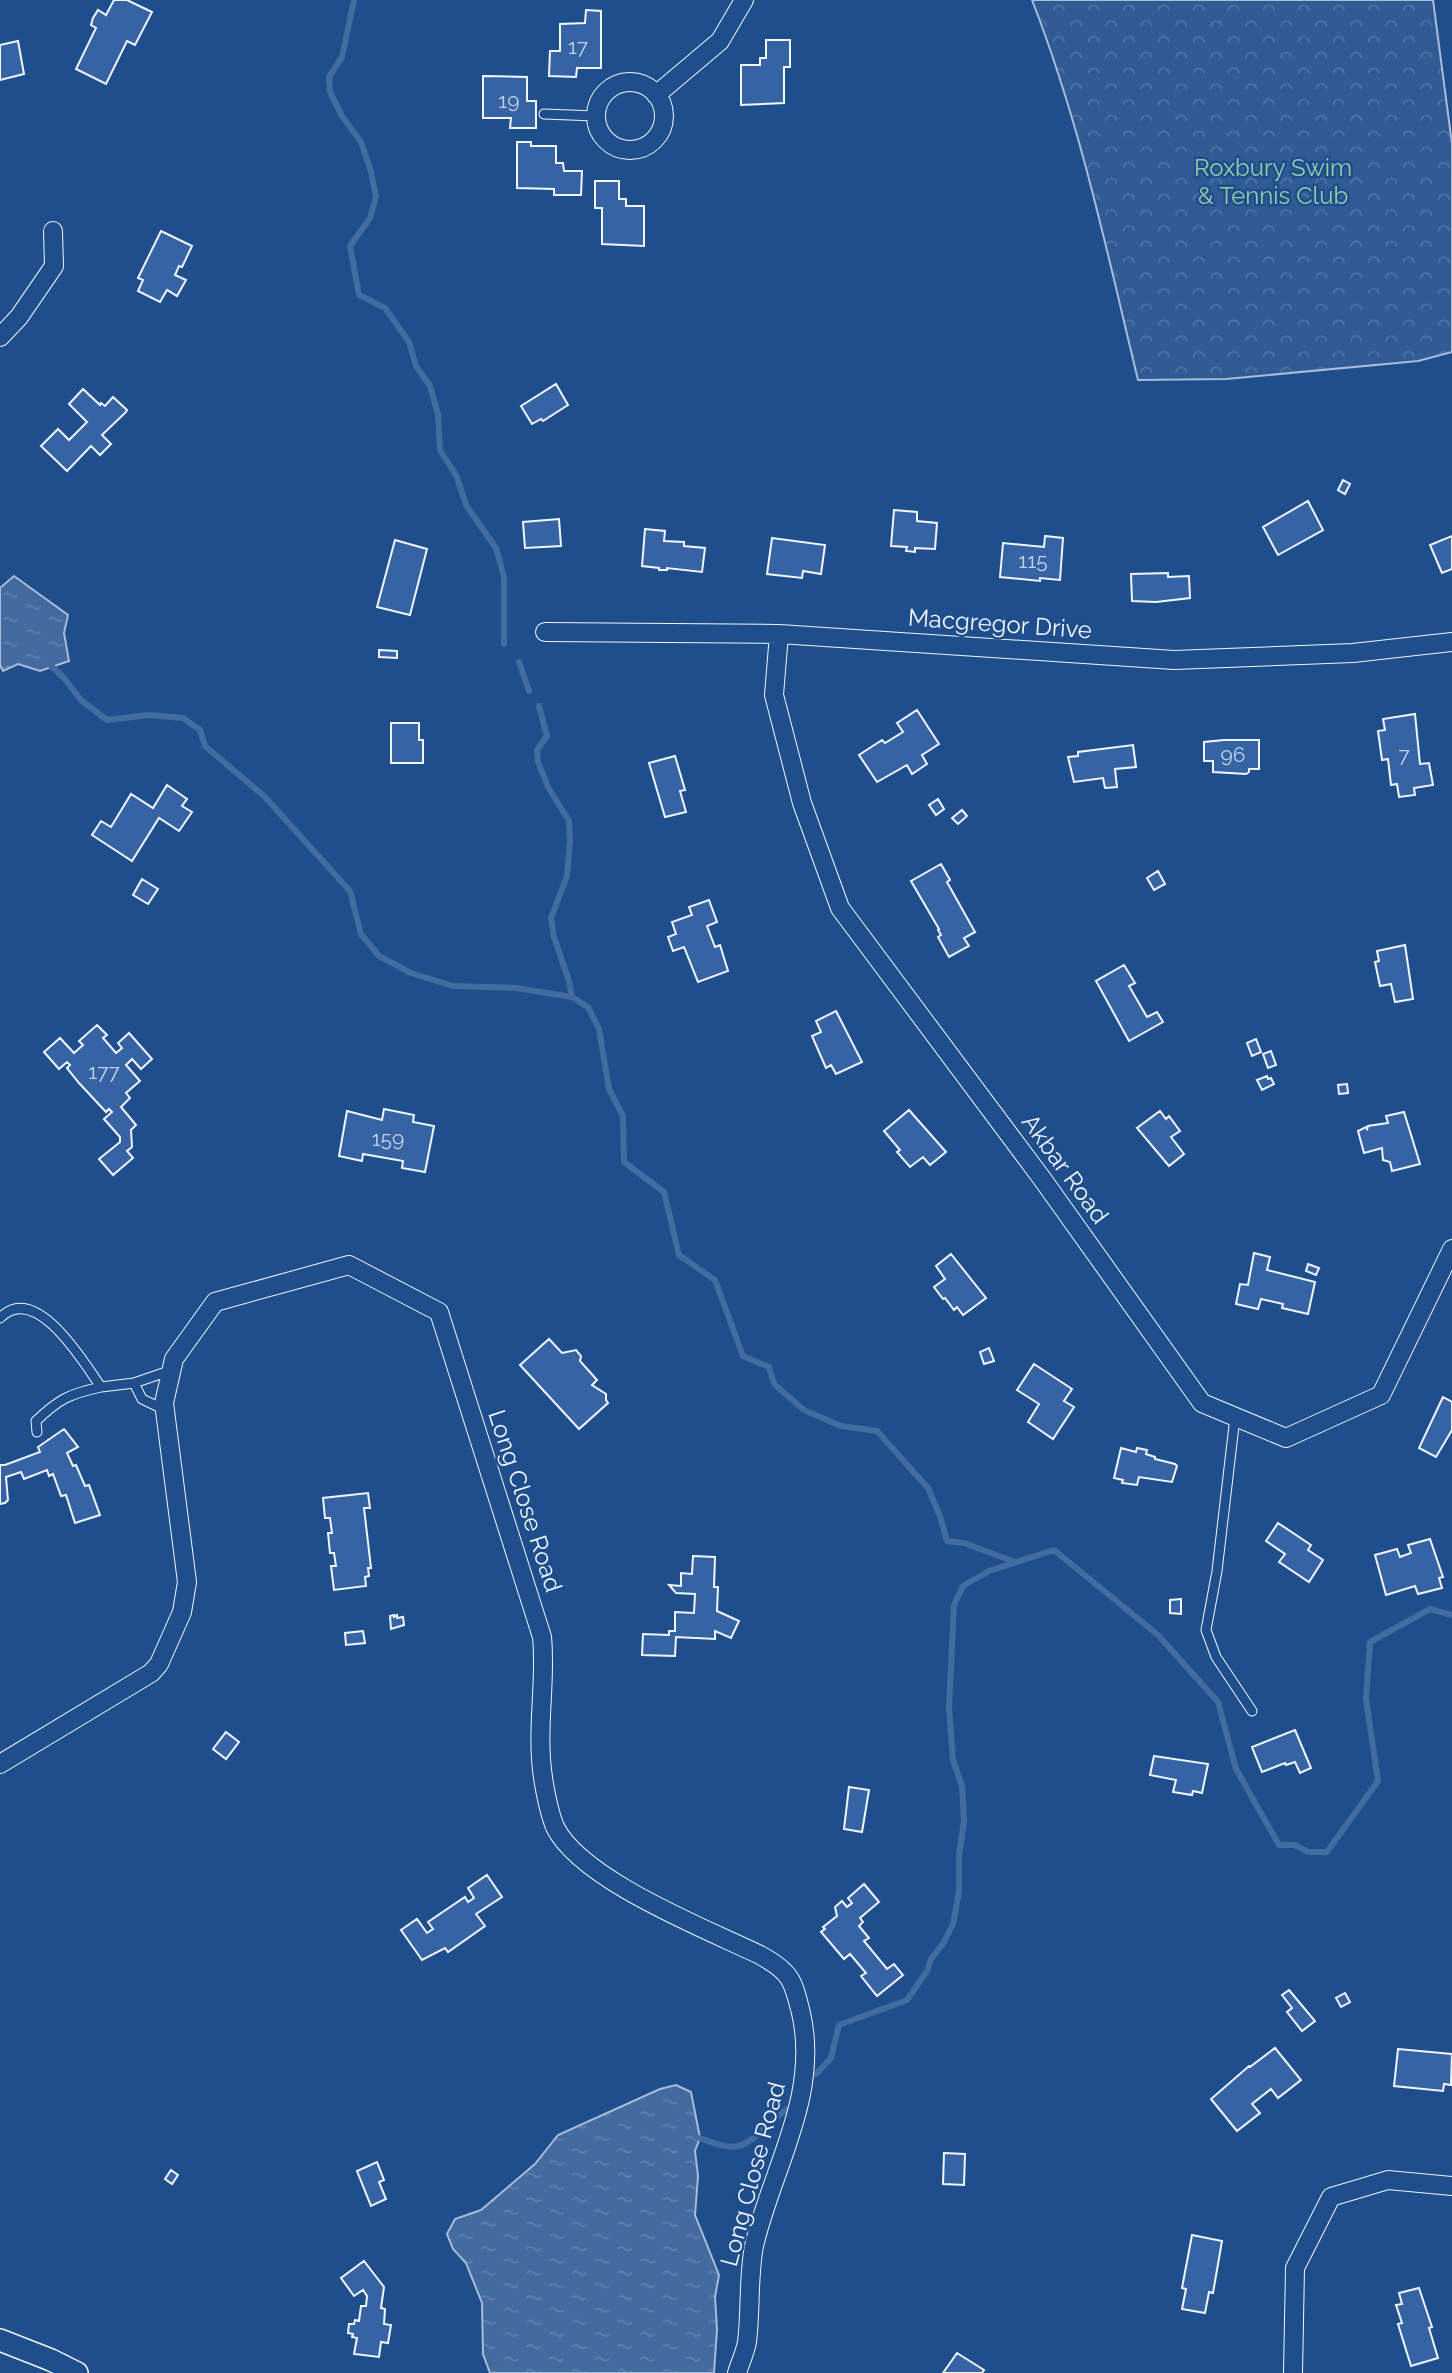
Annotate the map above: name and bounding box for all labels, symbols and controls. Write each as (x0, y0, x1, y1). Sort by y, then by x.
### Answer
house number: 17 (568, 34, 589, 59)
house number: 19 (498, 88, 520, 113)
park label: Roxbury Swim & Tennis Club (1194, 153, 1352, 210)
house number: 115 (1018, 548, 1048, 573)
street label: Macgregor Drive (907, 603, 1093, 644)
house number: 96 (1221, 742, 1245, 767)
house number: 7 (1398, 742, 1410, 767)
house number: 177 (88, 1059, 120, 1084)
street label: Akbar Road (1016, 1108, 1115, 1229)
house number: 159 (372, 1126, 404, 1151)
street label: Long Close Road (482, 1406, 569, 1595)
street label: Long Close Road (714, 2079, 791, 2269)

